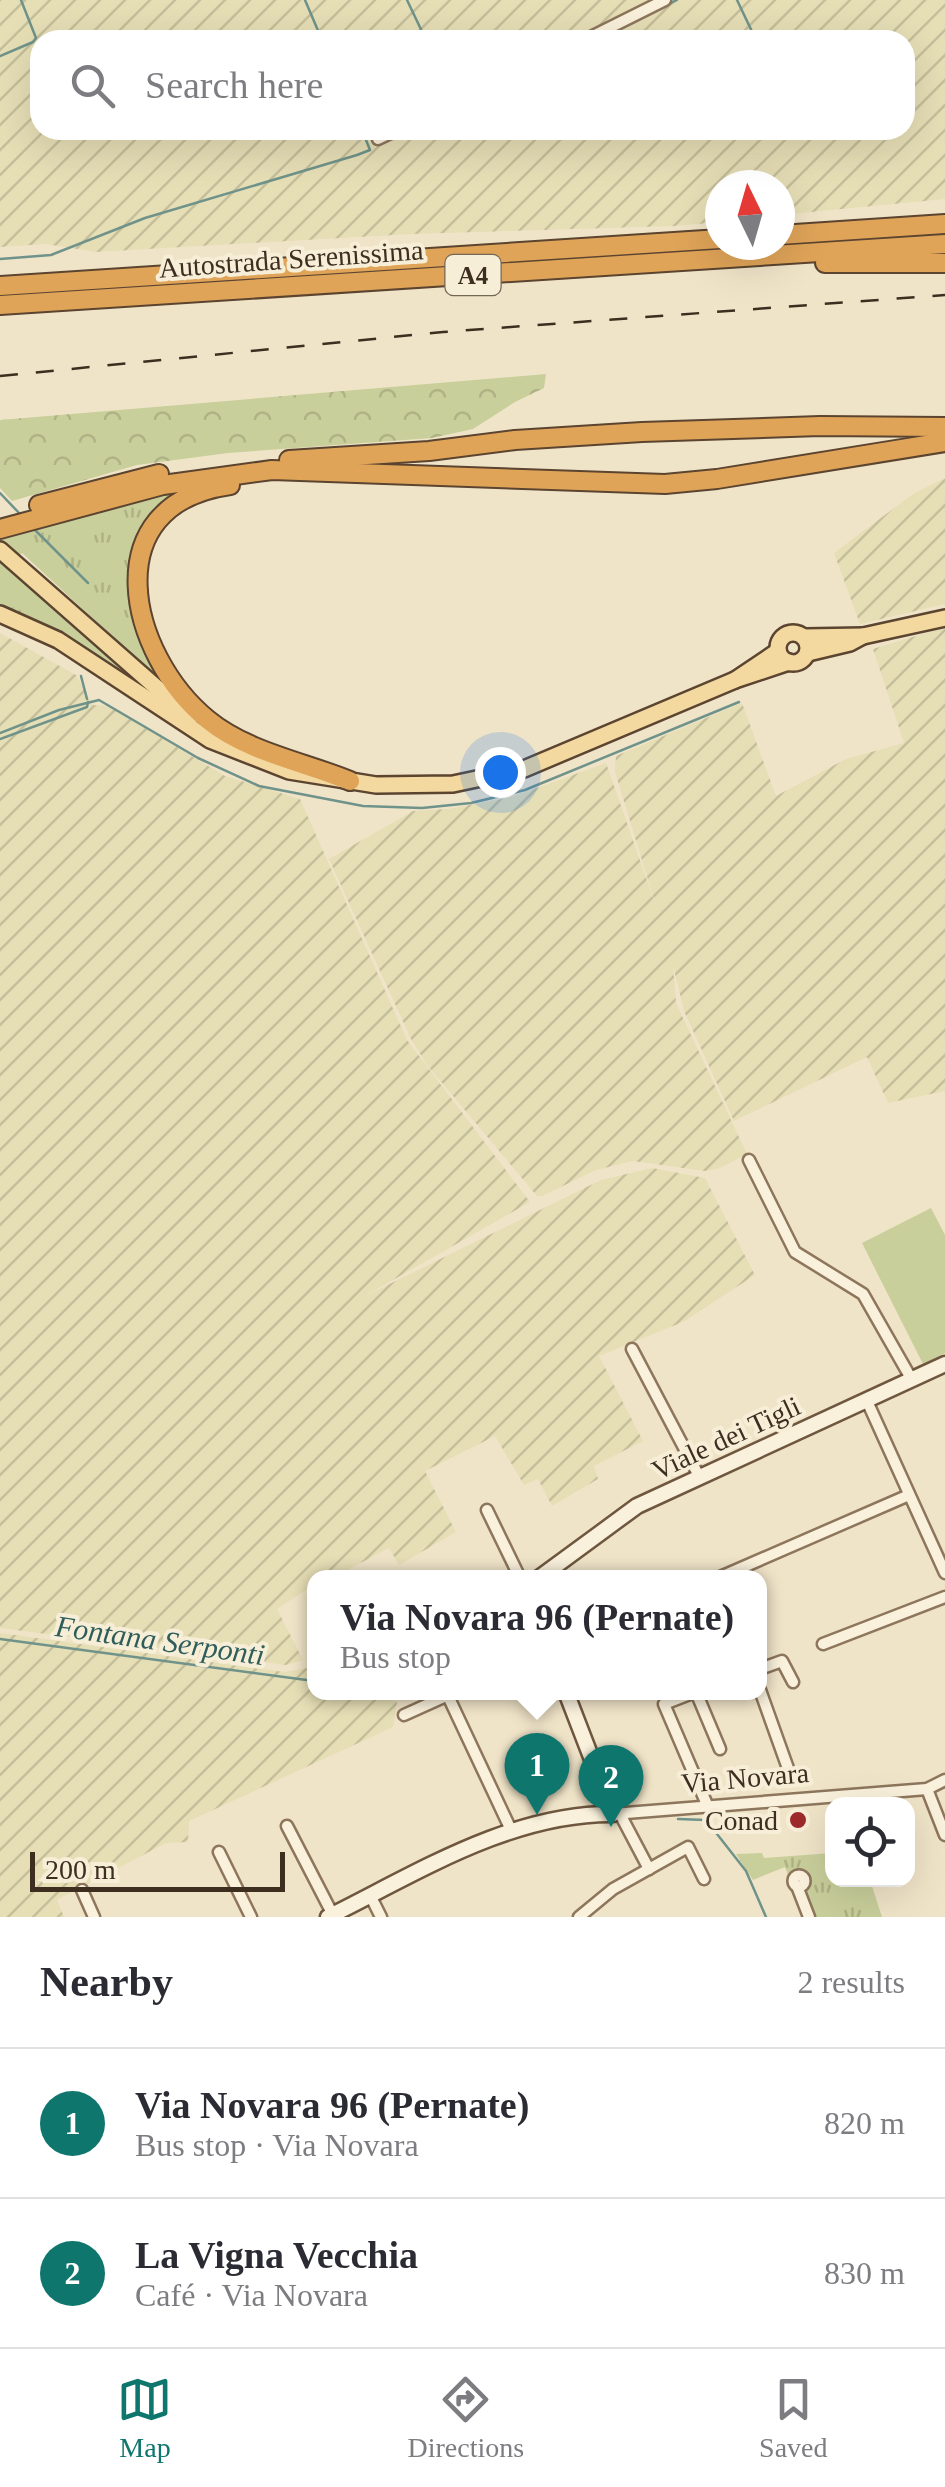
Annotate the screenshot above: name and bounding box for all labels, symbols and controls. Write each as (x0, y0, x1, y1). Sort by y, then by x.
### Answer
search box (30, 30, 915, 140)
icon: search (65, 58, 120, 113)
text: Search here (145, 64, 323, 106)
north arrow (705, 170, 795, 260)
street label: Autostrada Serenissima (158, 234, 425, 284)
road number: A4 (446, 255, 500, 295)
your location (475, 747, 526, 798)
street label: Viale dei Tigli (647, 1390, 805, 1486)
popup (307, 1570, 767, 1700)
text: Via Novara 96 (Pernate) (340, 1596, 734, 1638)
water label: Fontana Serponti (52, 1609, 267, 1671)
text: Bus stop (340, 1639, 451, 1675)
pin: 1 (504, 1732, 570, 1815)
pin: 2 (578, 1744, 644, 1827)
street label: Via Novara (680, 1757, 811, 1799)
map controls (825, 1797, 915, 1887)
button: locate (825, 1797, 915, 1887)
place label: Conad (705, 1805, 778, 1836)
marker: Conad (787, 1809, 809, 1831)
scale bar (30, 1847, 285, 1892)
text: 200 m (45, 1854, 116, 1885)
text: Nearby (40, 1959, 173, 2005)
text: 2 results (797, 1964, 905, 2000)
text: Via Novara 96 (Pernate) (135, 2084, 529, 2126)
text: 1 (65, 2105, 81, 2141)
text: 820 m (824, 2105, 905, 2141)
text: Bus stop · Via Novara (135, 2127, 419, 2163)
text: La Vigna Vecchia (135, 2234, 418, 2276)
text: 2 (65, 2255, 81, 2291)
text: 830 m (824, 2255, 905, 2291)
text: Café · Via Novara (135, 2277, 368, 2313)
tab: Map (117, 2372, 172, 2464)
tab: Directions (407, 2372, 524, 2464)
tab: Saved (759, 2372, 828, 2464)

